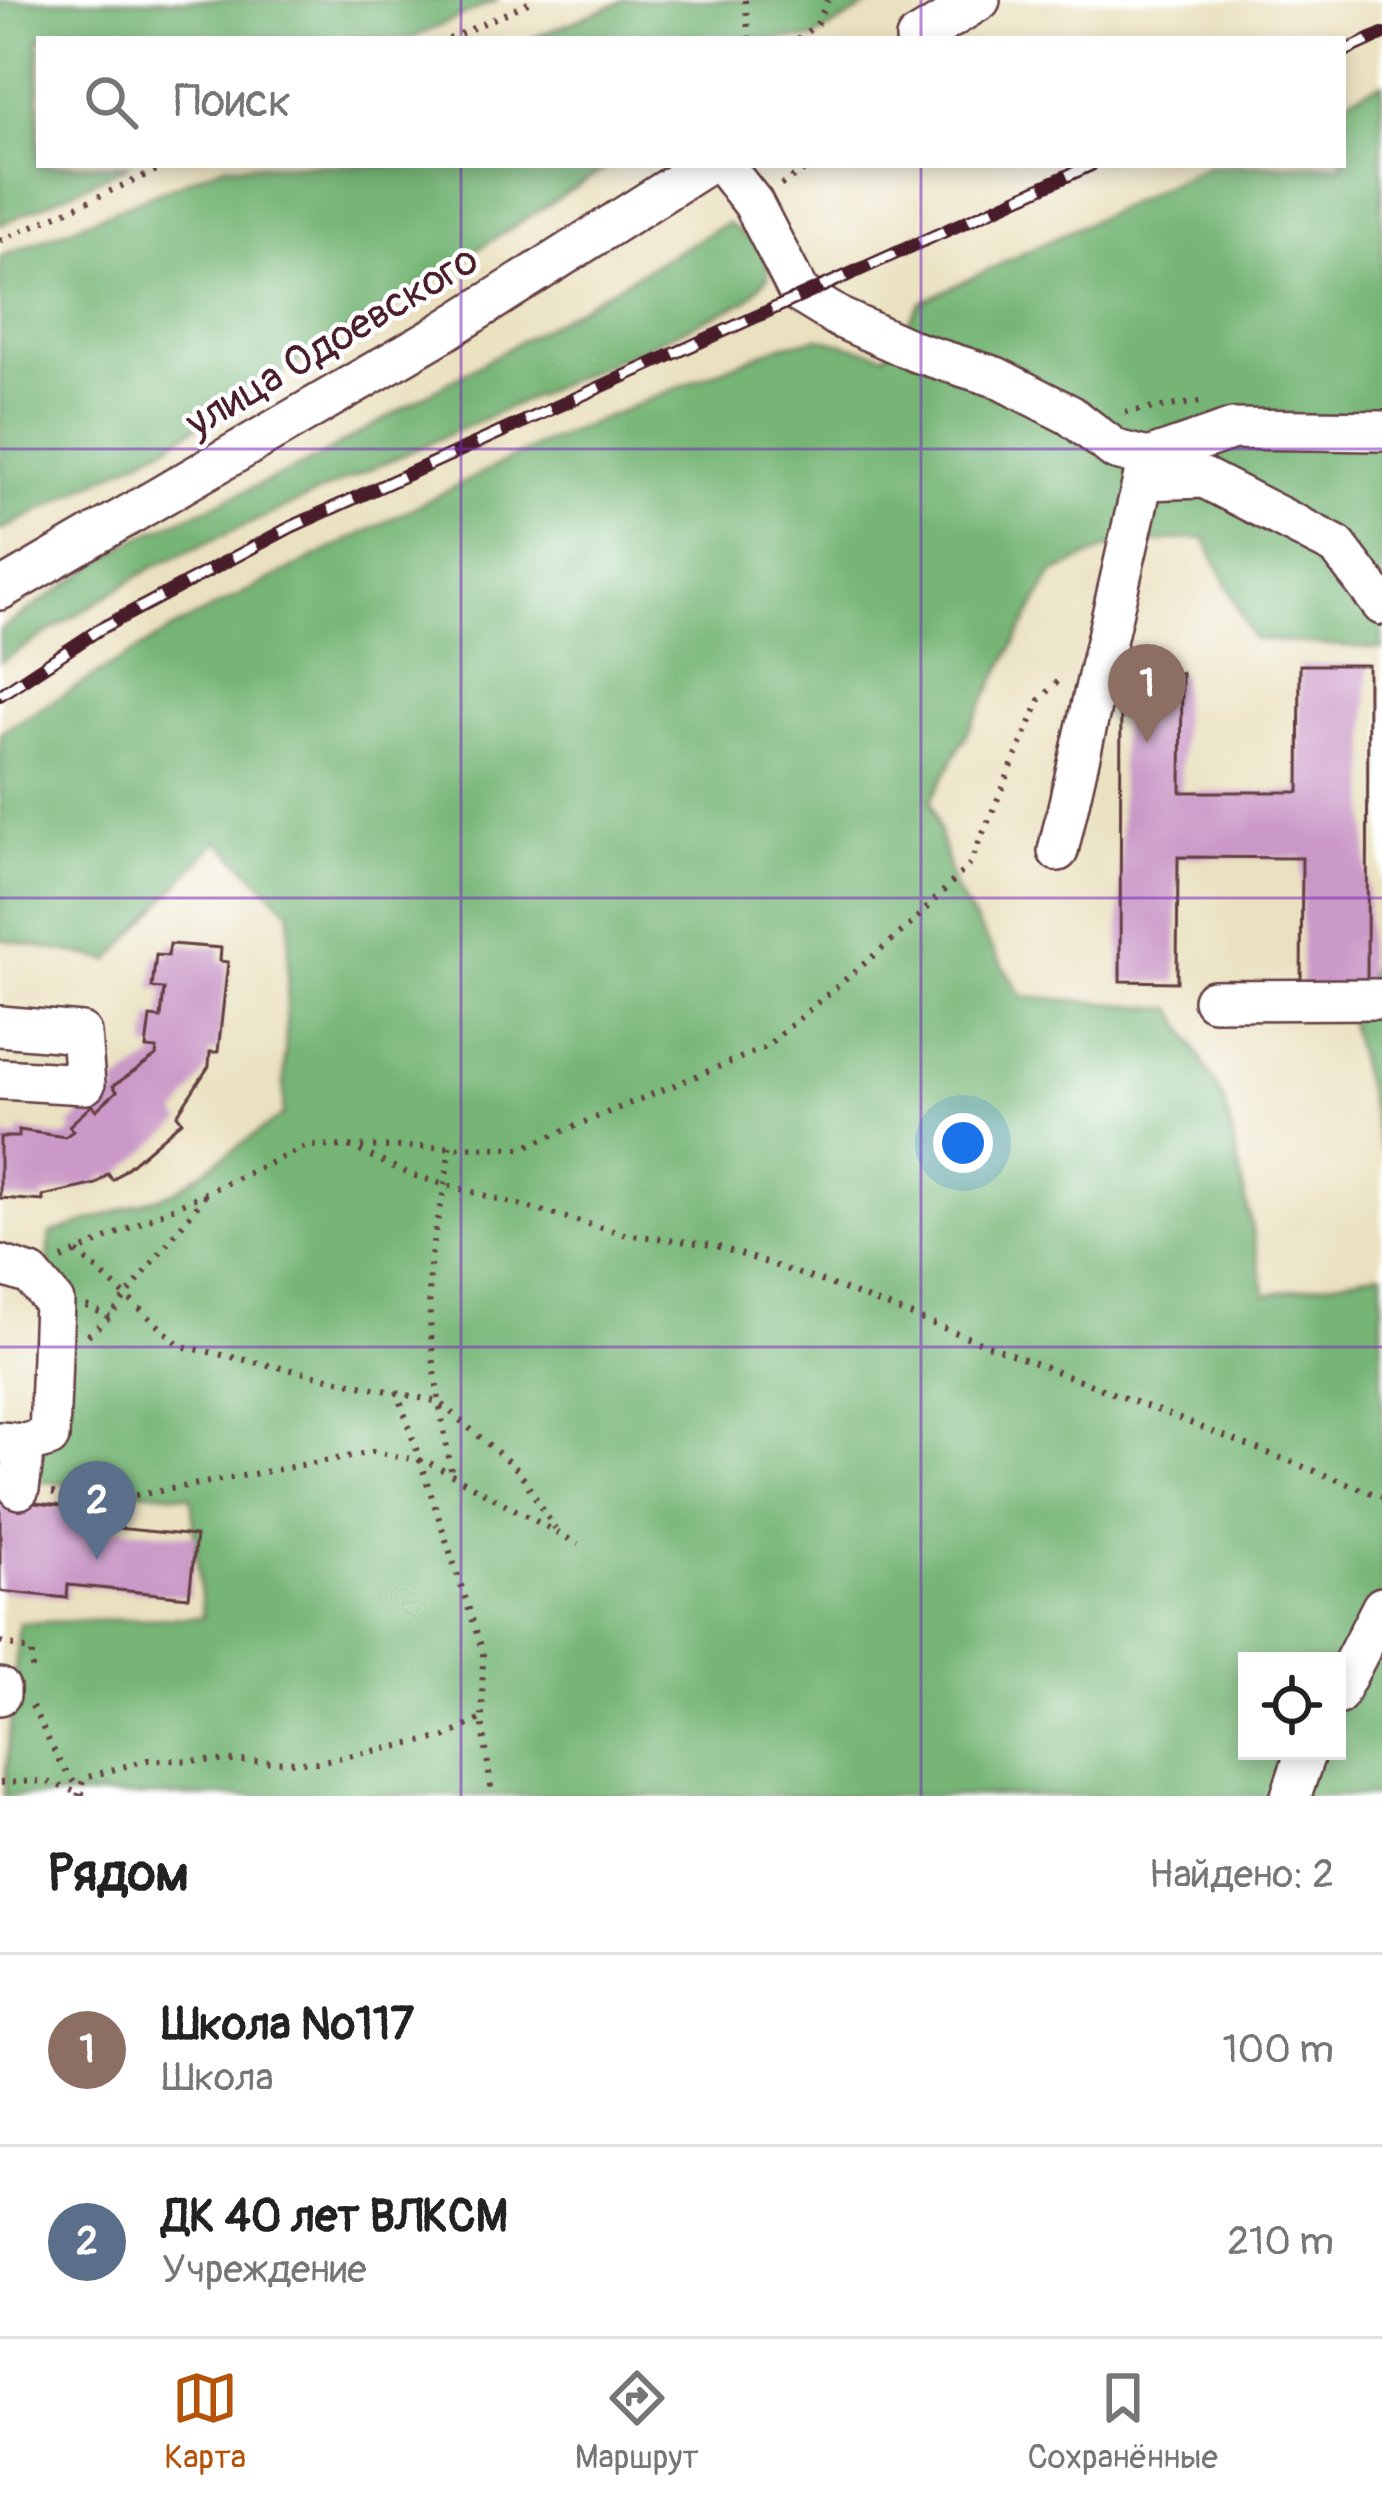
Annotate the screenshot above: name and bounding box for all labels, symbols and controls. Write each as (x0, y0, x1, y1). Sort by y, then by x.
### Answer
search box (36, 36, 1346, 168)
icon: search (78, 69, 144, 135)
text: Поиск (174, 74, 291, 130)
street label: улица Одоевского (176, 234, 488, 450)
pin: 1 (1108, 644, 1186, 743)
your location (933, 1113, 993, 1173)
pin: 2 (58, 1461, 136, 1560)
map controls (1238, 1652, 1346, 1760)
button: locate (1238, 1652, 1346, 1760)
text: Рядом (48, 1842, 189, 1906)
text: Найдено: 2 (1149, 1850, 1334, 1899)
text: Школа №117 (162, 1997, 414, 2053)
text: 1 (79, 2025, 95, 2074)
text: 100 m (1222, 2025, 1334, 2074)
text: Школа (162, 2053, 274, 2102)
text: ДК 40 лет ВЛКСМ (162, 2189, 508, 2245)
text: 2 (76, 2217, 98, 2266)
text: 210 m (1227, 2217, 1334, 2266)
text: Учреждение (162, 2245, 366, 2294)
tab: Карта (164, 2365, 246, 2478)
tab: Маршрут (575, 2365, 699, 2478)
tab: Сохранённые (1027, 2365, 1218, 2478)

